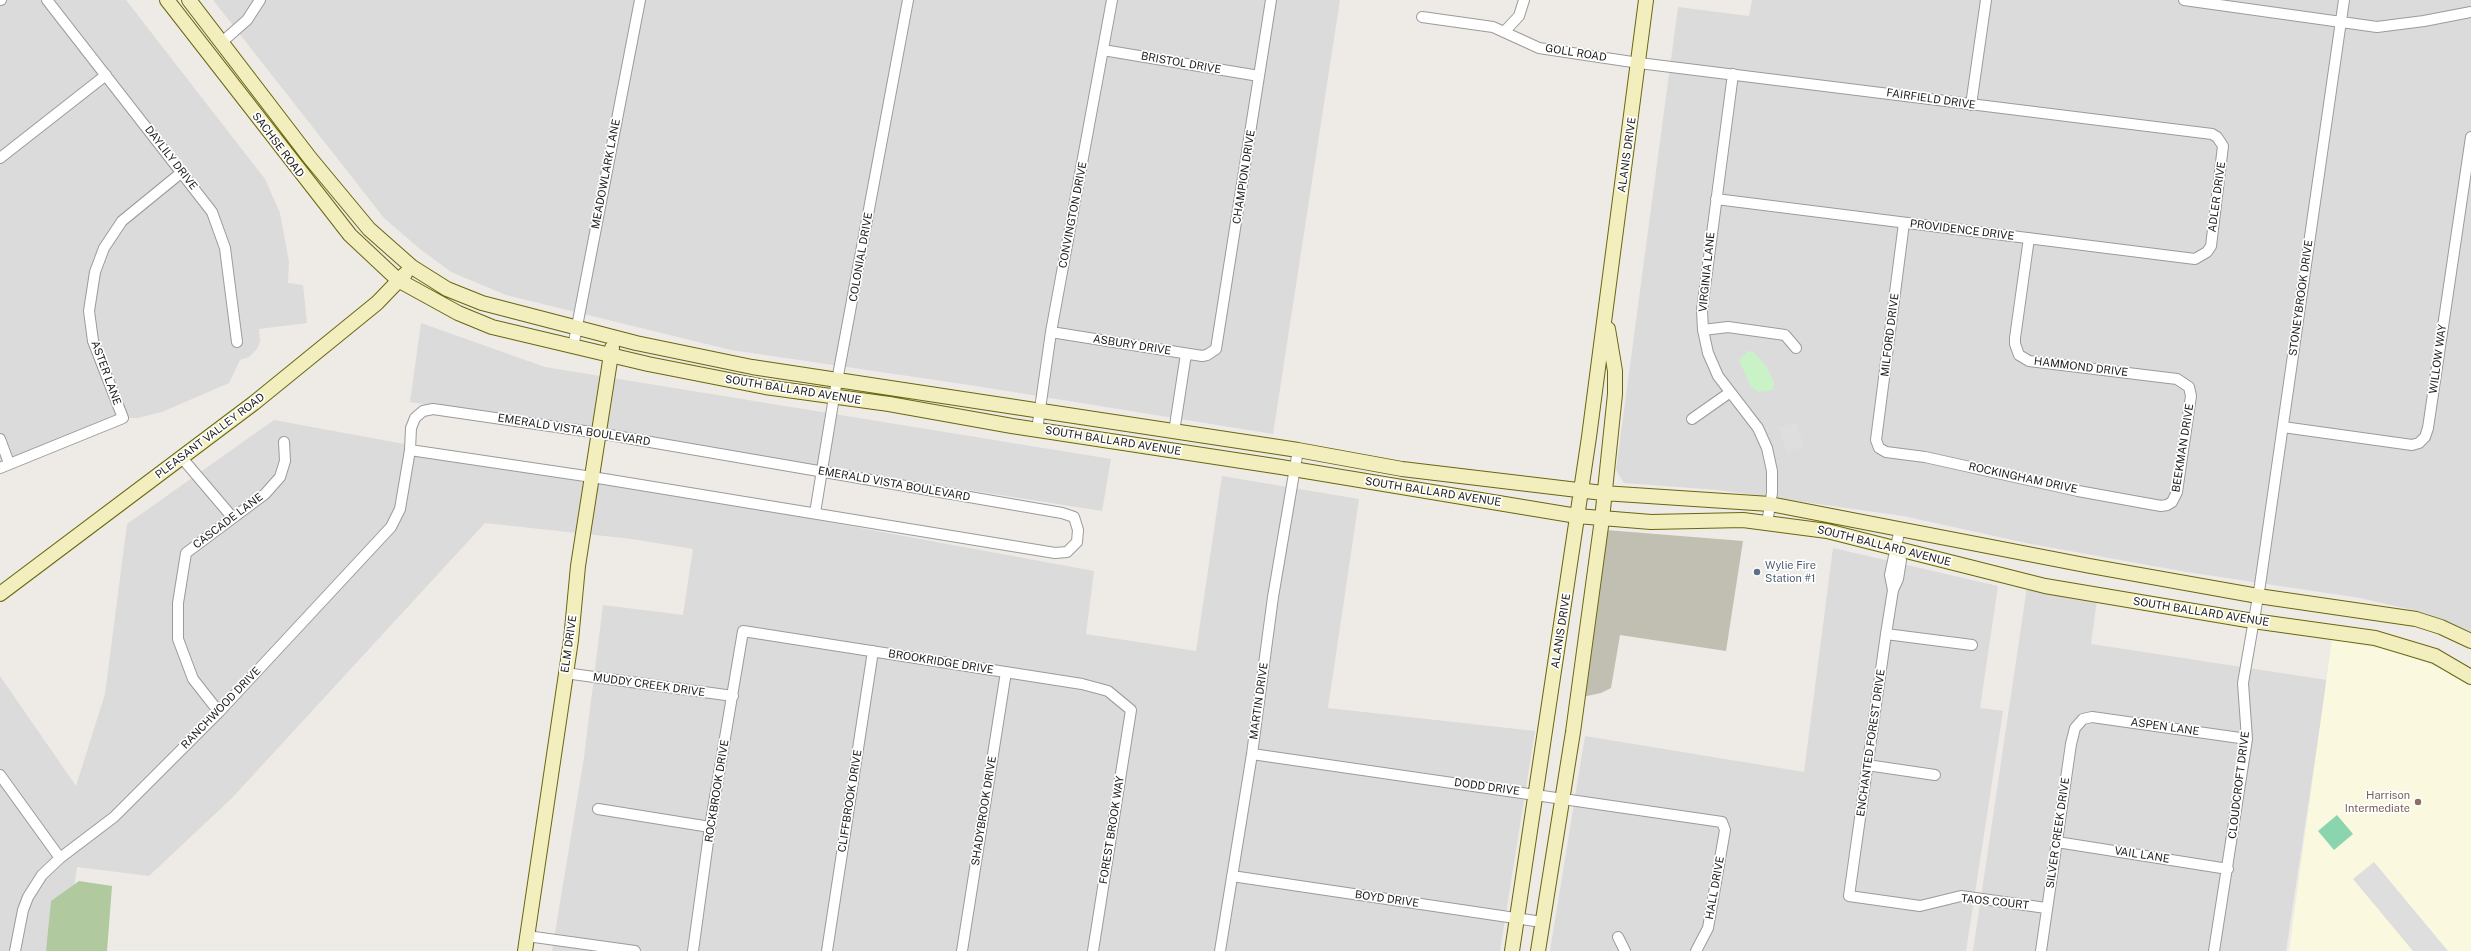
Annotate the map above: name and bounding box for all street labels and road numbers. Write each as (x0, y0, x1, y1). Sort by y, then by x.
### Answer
street label: GOLL ROAD (1544, 42, 1608, 64)
street label: BRISTOL DRIVE (1140, 49, 1222, 77)
street label: FAIRFIELD DRIVE (1886, 86, 1976, 112)
street label: SACHSE ROAD (249, 110, 307, 180)
street label: ALANIS DRIVE (1615, 116, 1639, 194)
street label: MEADOWLARK LANE (589, 118, 623, 230)
street label: DAYLILY DRIVE (142, 123, 200, 193)
street label: CHAMPION DRIVE (1230, 129, 1258, 225)
street label: CONVINGTON DRIVE (1056, 161, 1090, 269)
street label: ADLER DRIVE (2206, 161, 2228, 233)
street label: COLONIAL DRIVE (847, 211, 875, 303)
street label: PROVIDENCE DRIVE (1909, 217, 2015, 243)
street label: VIRGINIA LANE (1696, 231, 1718, 313)
street label: STONEYBROOK DRIVE (2286, 239, 2316, 357)
street label: MILFORD DRIVE (1878, 293, 1902, 377)
street label: WILLOW WAY (2427, 323, 2449, 395)
street label: ASBURY DRIVE (1092, 332, 1172, 358)
street label: ASTER LANE (88, 339, 124, 407)
street label: HAMMOND DRIVE (2033, 355, 2129, 379)
street label: SOUTH BALLARD AVENUE (724, 373, 862, 407)
street label: PLEASANT VALLEY ROAD (153, 390, 267, 482)
street label: BEEKMAN DRIVE (2169, 403, 2197, 493)
street label: EMERALD VISTA BOULEVARD (497, 411, 651, 449)
street label: SOUTH BALLARD AVENUE (1044, 424, 1182, 458)
street label: ROCKINGHAM DRIVE (1967, 460, 2079, 496)
street label: EMERALD VISTA BOULEVARD (817, 464, 971, 504)
street label: SOUTH BALLARD AVENUE (1364, 475, 1502, 509)
street label: CASCADE LANE (190, 490, 266, 552)
street label: SOUTH BALLARD AVENUE (1816, 523, 1952, 569)
street label: ALANIS DRIVE (1549, 592, 1573, 670)
street label: SOUTH BALLARD AVENUE (2132, 595, 2270, 629)
street label: ELM DRIVE (558, 614, 580, 674)
street label: BROOKRIDGE DRIVE (887, 647, 995, 677)
street label: MARTIN DRIVE (1247, 662, 1271, 740)
street label: RANCHWOOD DRIVE (178, 664, 264, 752)
street label: ENCHANTED FOREST DRIVE (1854, 668, 1888, 818)
street label: MUDDY CREEK DRIVE (592, 671, 706, 699)
street label: ASPEN LANE (2130, 716, 2200, 738)
street label: CLOUDCROFT DRIVE (2226, 730, 2252, 840)
street label: ROCKBROOK DRIVE (702, 739, 732, 843)
street label: CLIFFBROOK DRIVE (835, 749, 865, 853)
street label: SHADYBROOK DRIVE (969, 755, 999, 867)
street label: FOREST BROOK WAY (1097, 775, 1127, 885)
street label: DODD DRIVE (1453, 776, 1521, 798)
street label: SILVER CREEK DRIVE (2044, 777, 2072, 889)
street label: VAIL LANE (2114, 844, 2170, 866)
street label: HALL DRIVE (1703, 855, 1727, 921)
street label: BOYD DRIVE (1354, 888, 1420, 910)
street label: TAOS COURT (1960, 892, 2030, 912)

